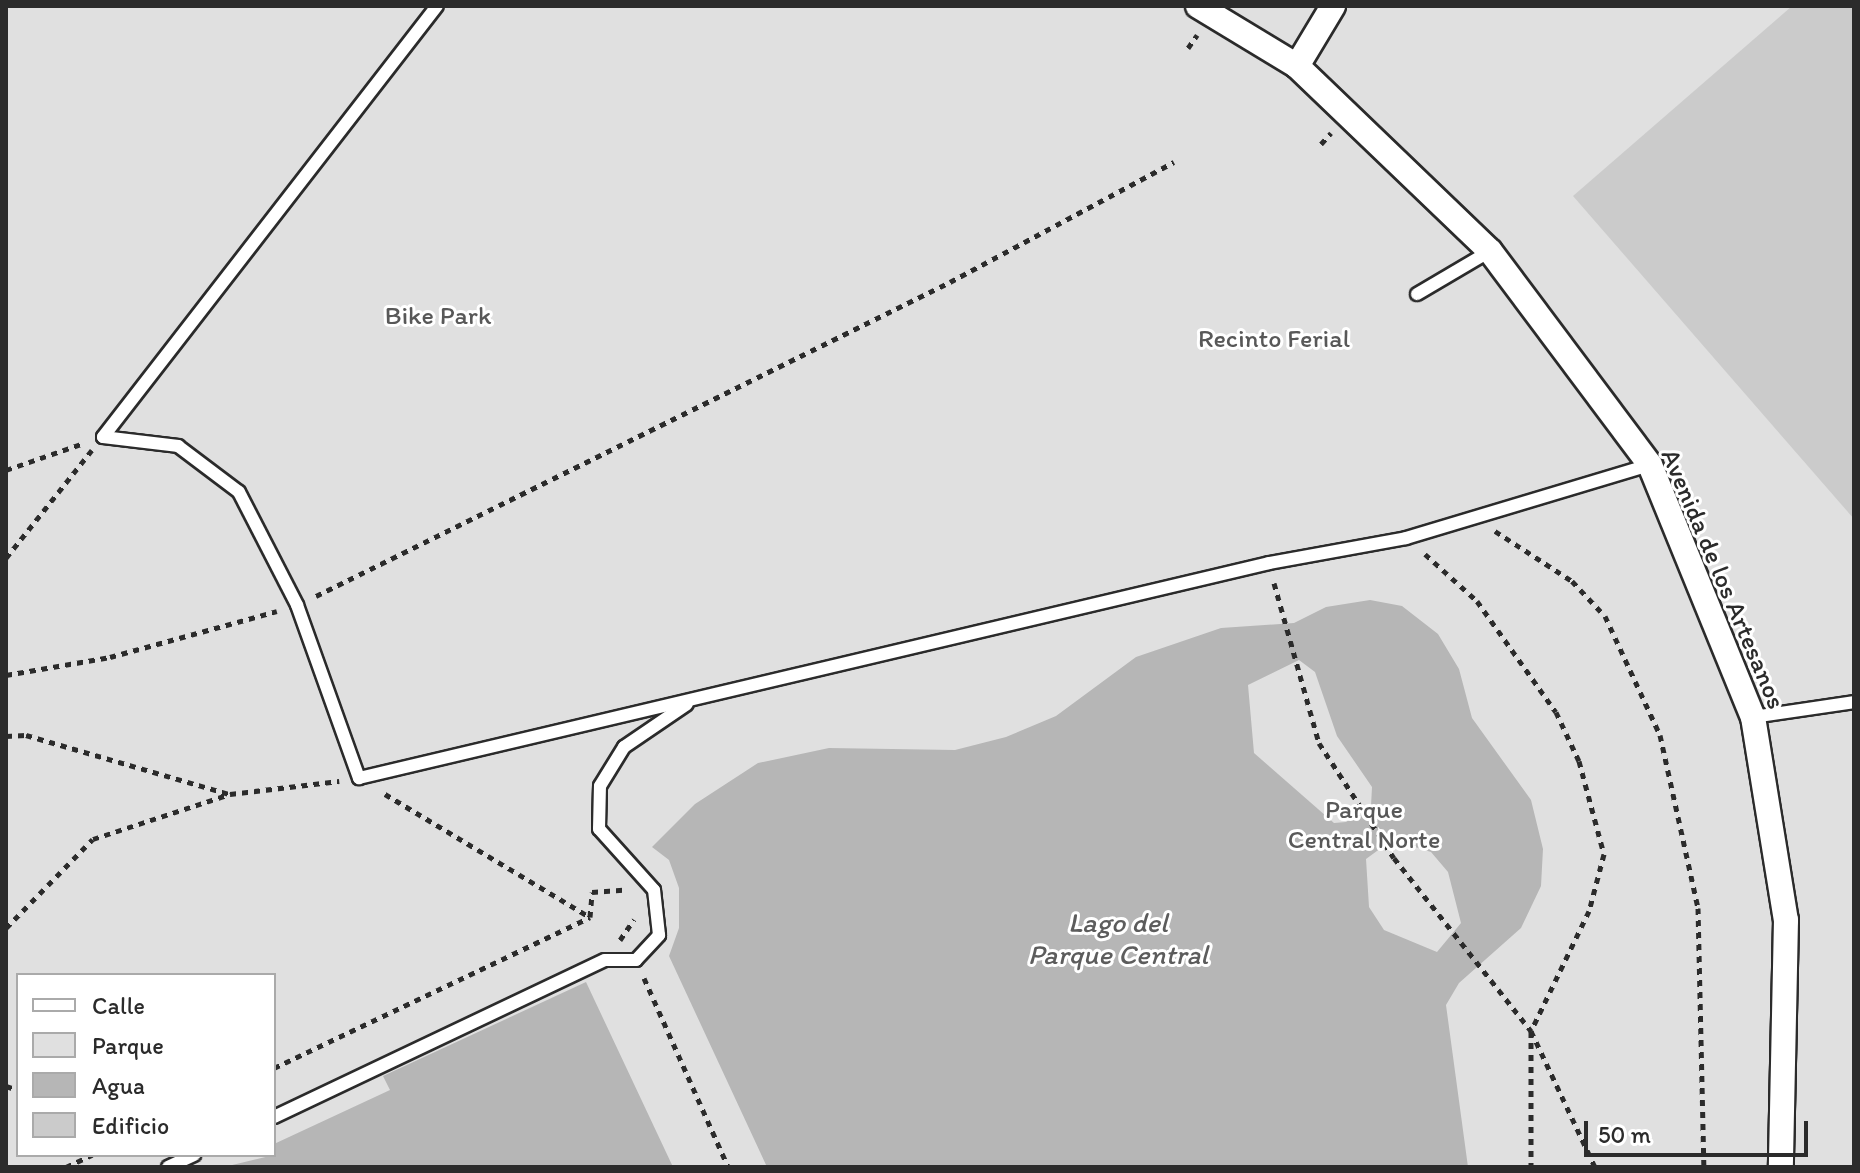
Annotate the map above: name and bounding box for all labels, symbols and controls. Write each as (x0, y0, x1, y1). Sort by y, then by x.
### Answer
park label: Bike Park (385, 300, 491, 332)
park label: Recinto Ferial (1198, 323, 1350, 355)
street label: Avenida de los Artesanos (1654, 445, 1792, 713)
park label: Parque Central Norte (1287, 794, 1441, 856)
water label: Lago del Parque Central (1028, 905, 1208, 971)
legend (16, 973, 276, 1157)
text: Calle (92, 991, 145, 1020)
text: Parque (92, 1031, 164, 1060)
text: Agua (92, 1071, 145, 1100)
scale bar (1588, 1105, 1812, 1155)
text: Edificio (92, 1111, 169, 1140)
text: 50 m (1598, 1120, 1651, 1149)

